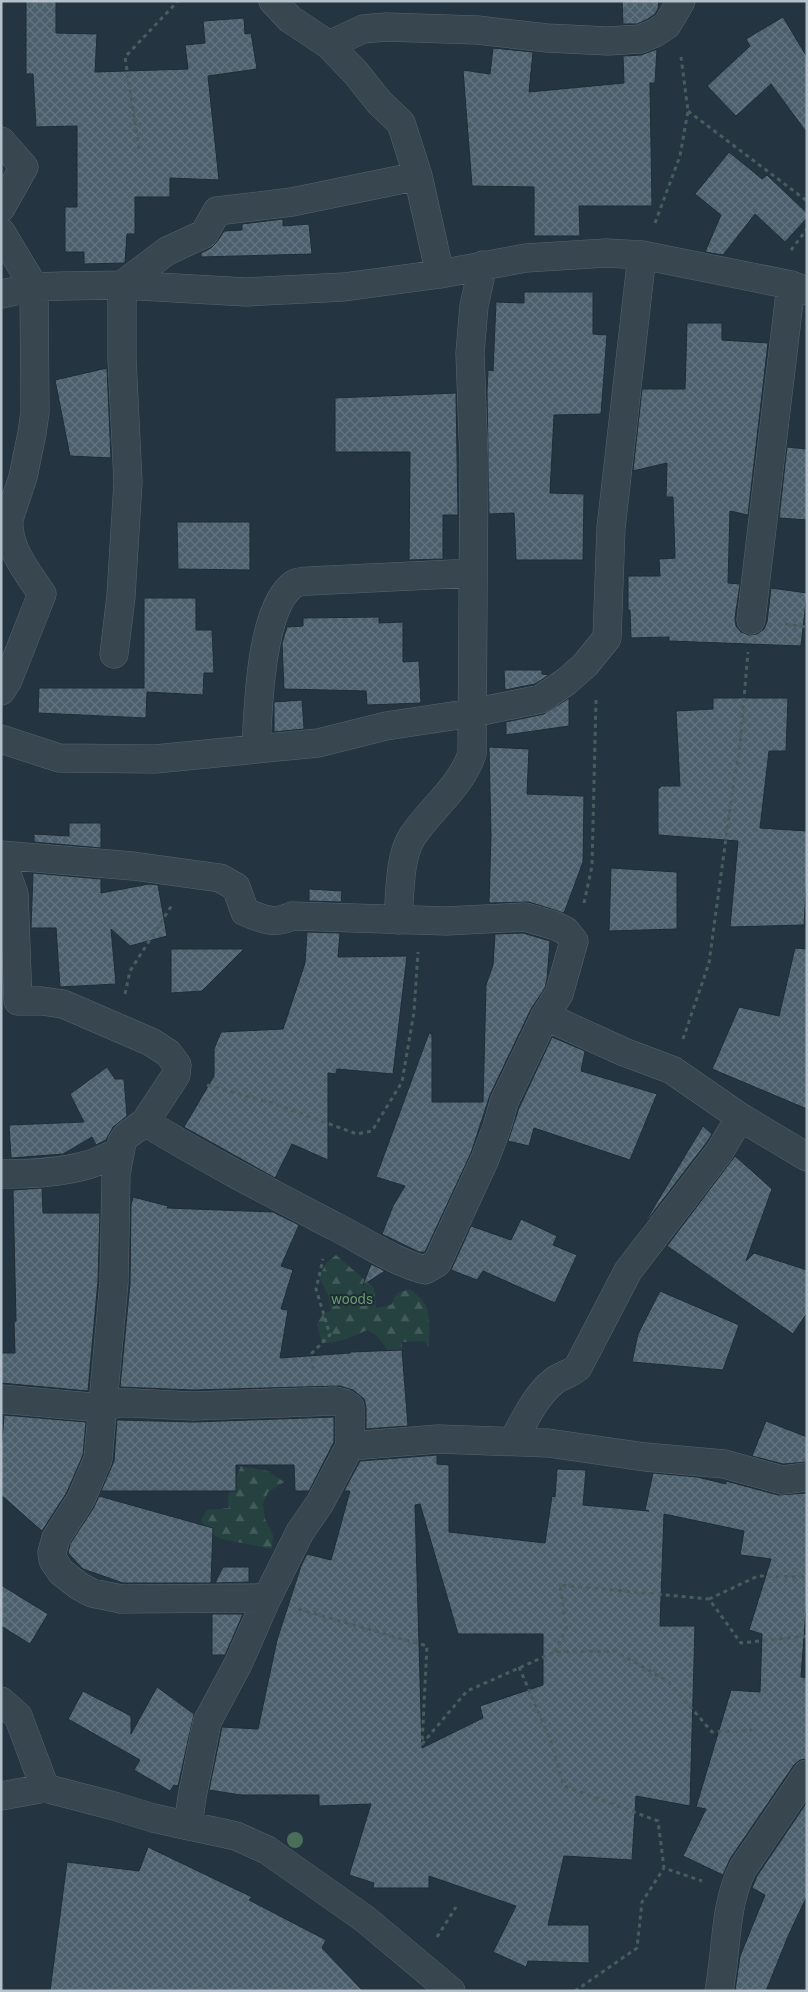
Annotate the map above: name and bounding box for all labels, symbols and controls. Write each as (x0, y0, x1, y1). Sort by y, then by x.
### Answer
park label: woods (331, 1291, 373, 1307)

